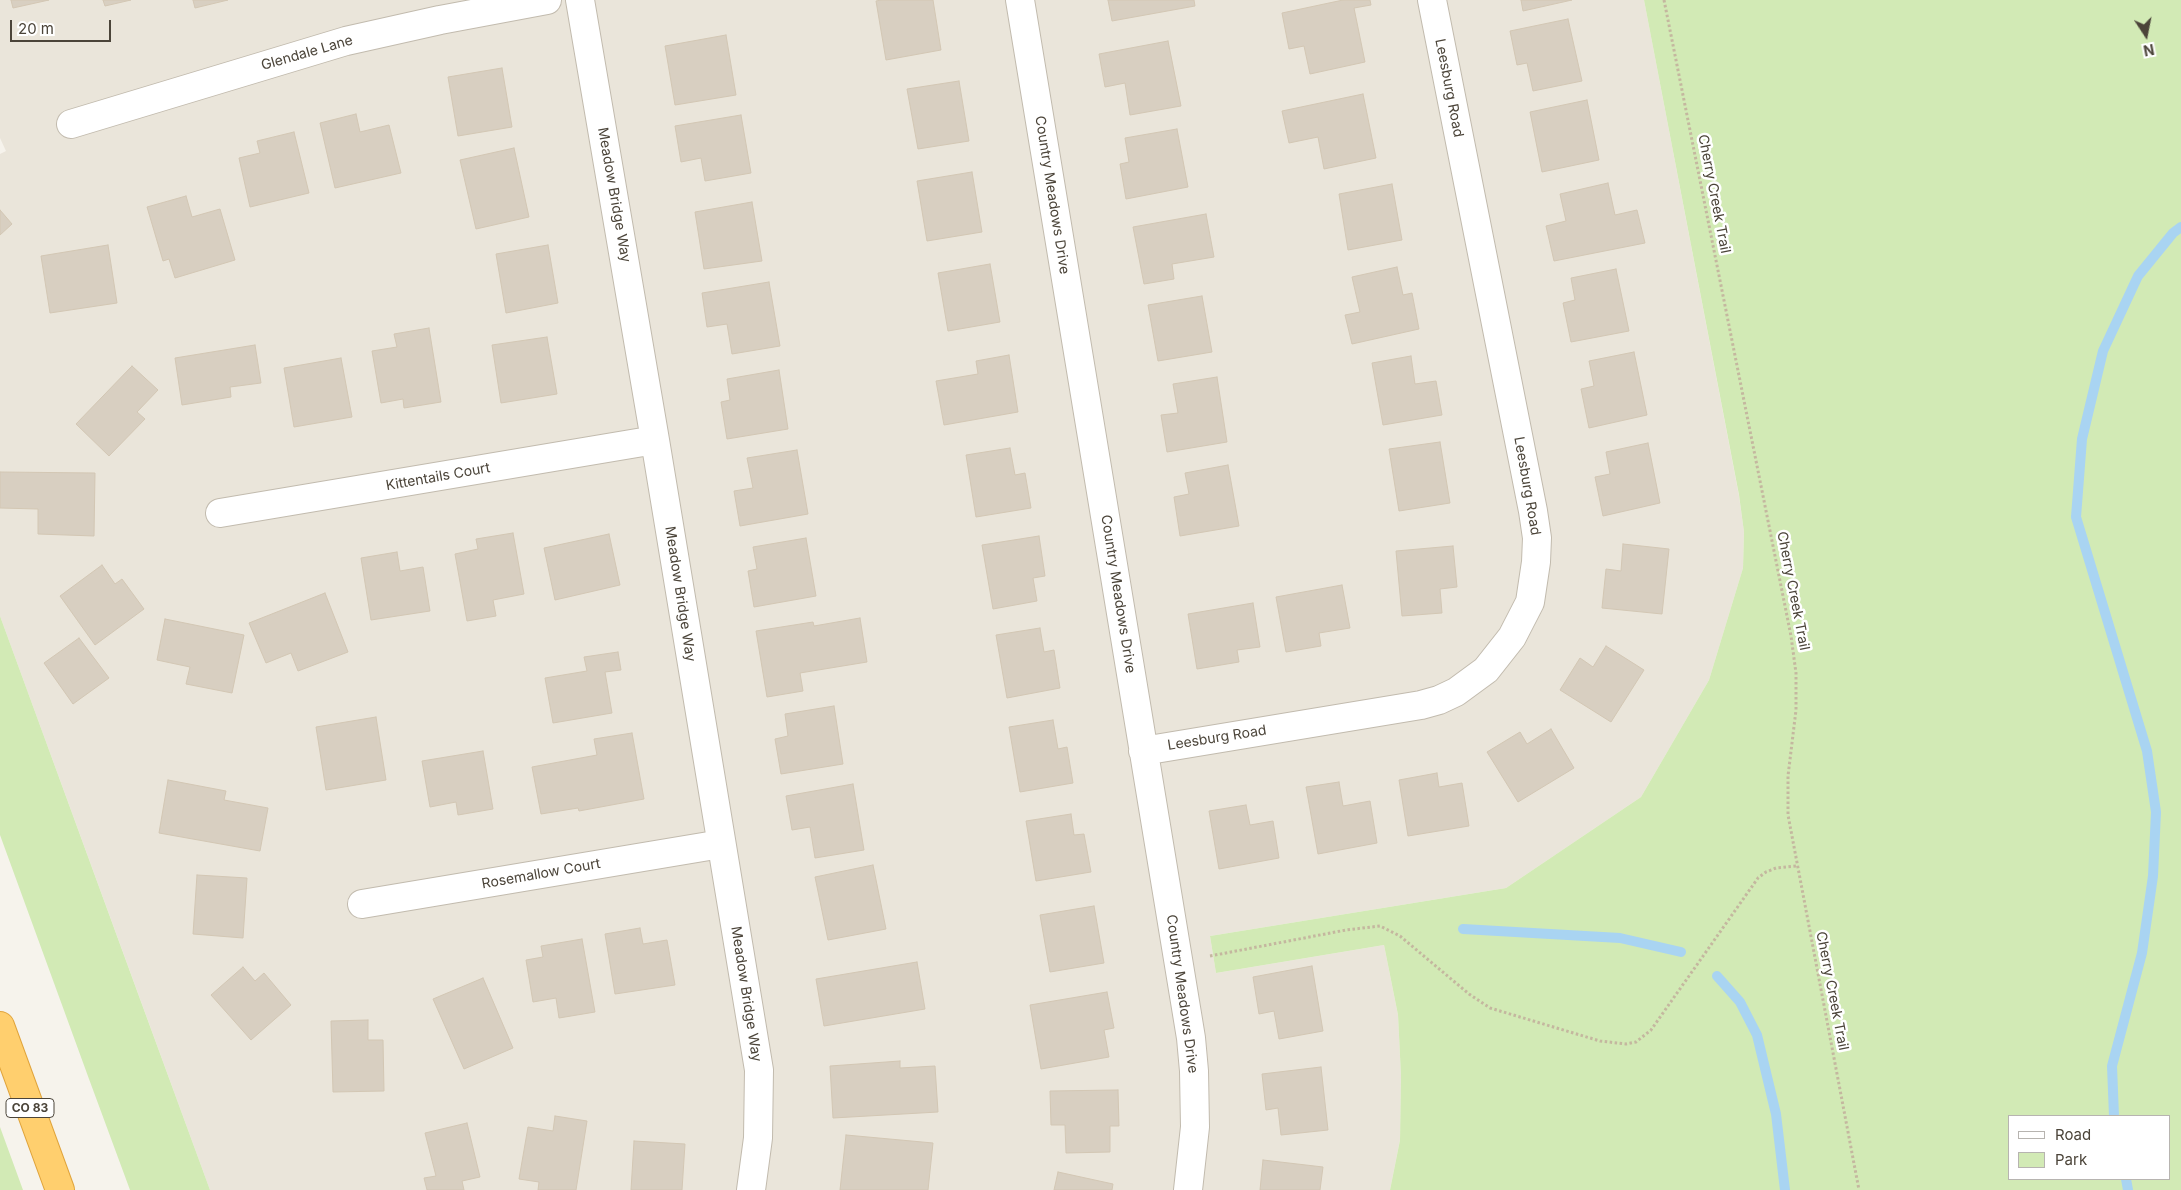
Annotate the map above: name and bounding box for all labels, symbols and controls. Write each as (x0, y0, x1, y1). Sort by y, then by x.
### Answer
scale bar (12, 10, 114, 42)
north arrow (2121, 10, 2171, 60)
text: 20 m (18, 19, 54, 38)
street label: Glendale Lane (259, 32, 355, 74)
street label: Leesburg Road (1431, 37, 1467, 139)
text: N (2142, 41, 2156, 60)
street label: Country Meadows Drive (1031, 115, 1073, 275)
street label: Meadow Bridge Way (594, 126, 634, 264)
street label: Cherry Creek Trail (1694, 133, 1734, 255)
street label: Leesburg Road (1510, 435, 1544, 537)
street label: Kittentails Court (384, 460, 492, 494)
street label: Country Meadows Drive (1097, 514, 1139, 674)
street label: Meadow Bridge Way (661, 525, 699, 663)
street label: Cherry Creek Trail (1773, 530, 1813, 652)
street label: Leesburg Road (1166, 722, 1268, 754)
street label: Rosemallow Court (480, 855, 602, 893)
street label: Country Meadows Drive (1163, 914, 1201, 1074)
street label: Meadow Bridge Way (727, 925, 765, 1063)
street label: Cherry Creek Trail (1812, 930, 1852, 1052)
road number: CO 83 (6, 1098, 54, 1118)
legend (2008, 1115, 2171, 1180)
text: Road (2055, 1125, 2091, 1144)
text: Park (2055, 1150, 2087, 1169)

